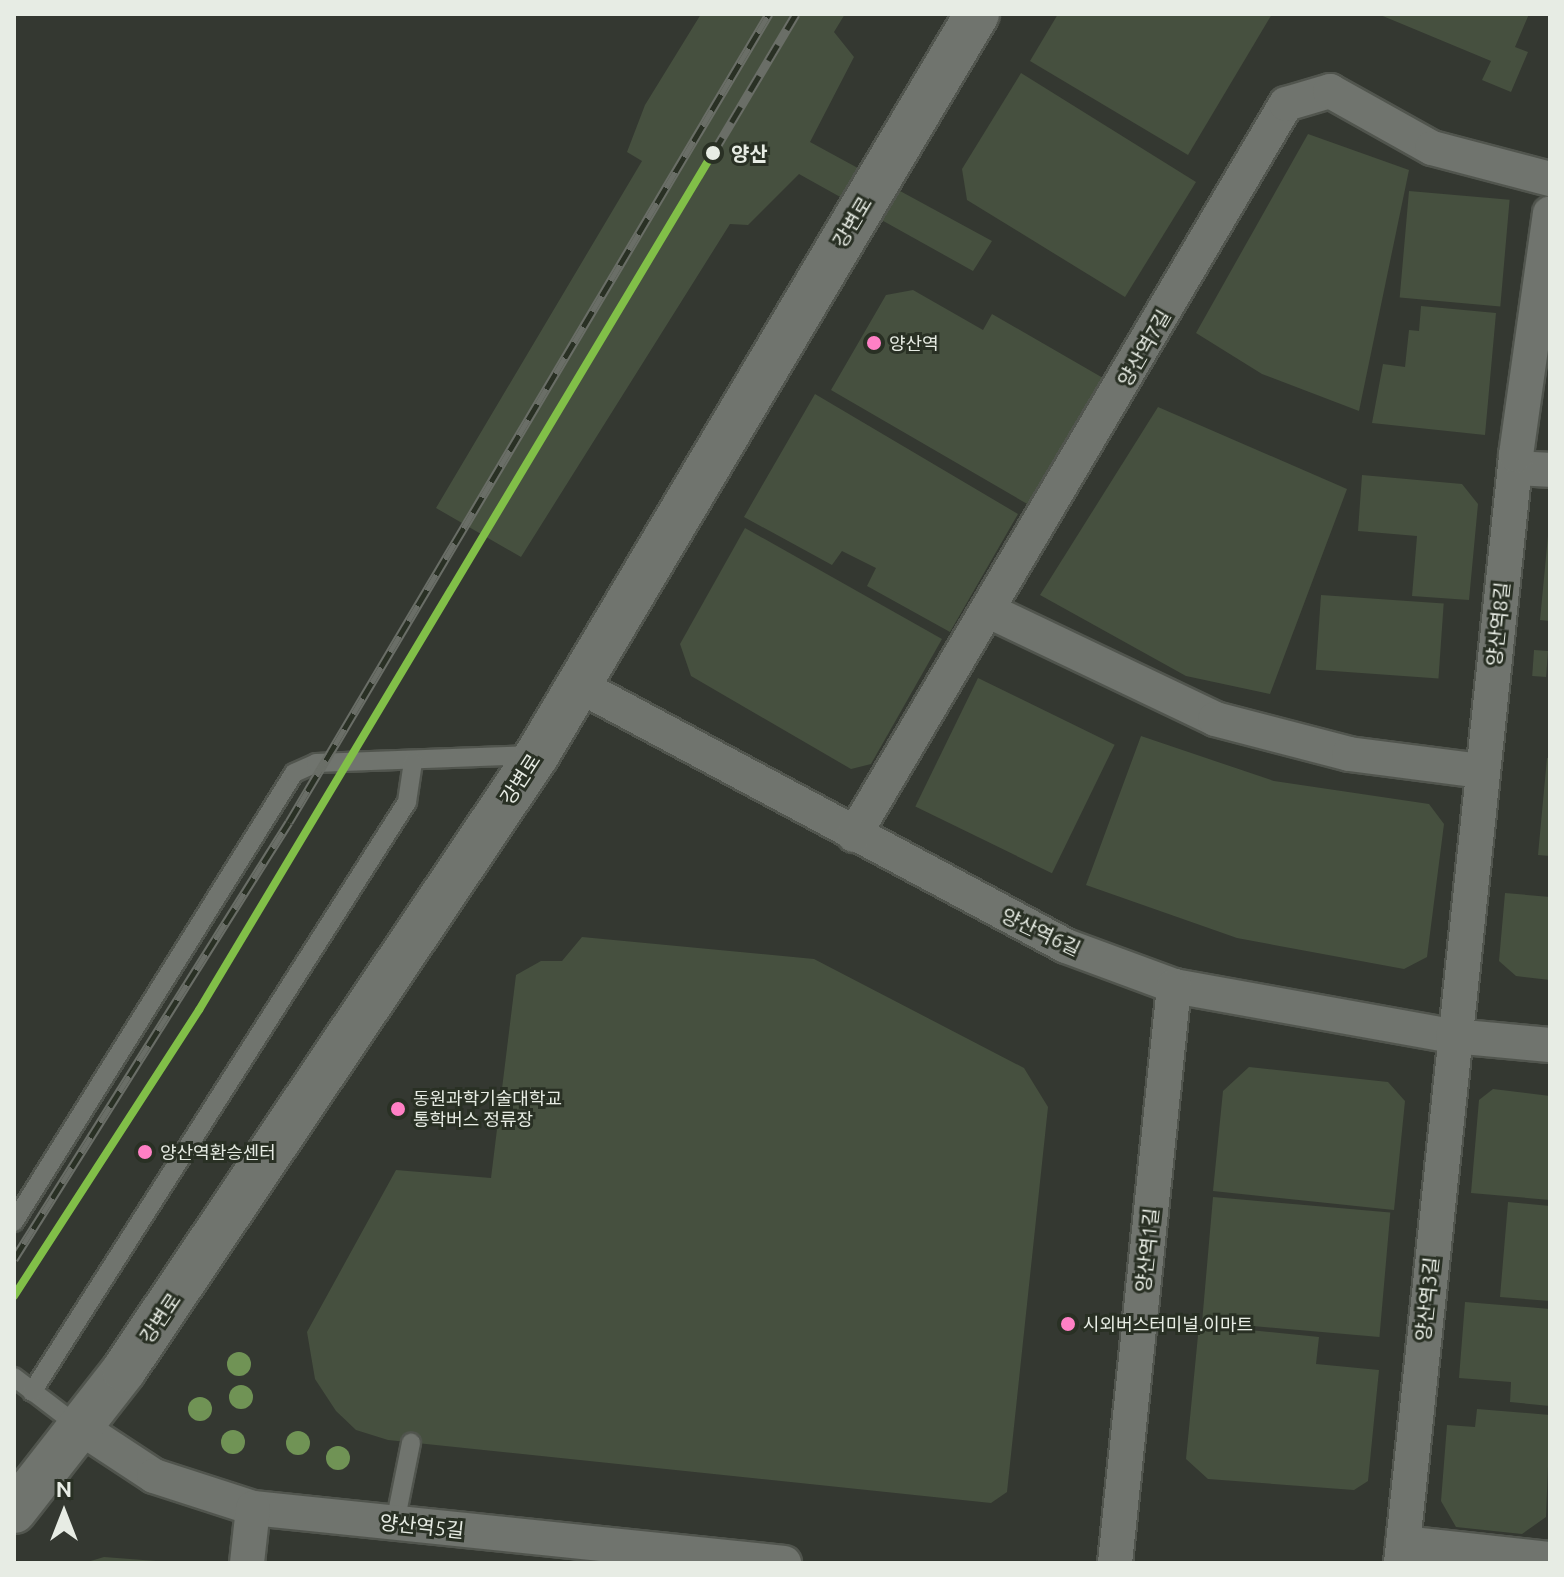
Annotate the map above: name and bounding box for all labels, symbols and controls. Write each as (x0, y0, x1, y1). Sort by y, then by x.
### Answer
place label: 양산 (731, 141, 768, 165)
marker: 양산 (702, 142, 724, 164)
street label: 강변로 (827, 192, 877, 252)
street label: 양산역7길 (1112, 305, 1176, 391)
place label: 양산역 (889, 332, 939, 354)
marker: 양산역 (866, 335, 882, 351)
street label: 양산역8길 (1482, 581, 1514, 667)
street label: 강변로 (495, 749, 545, 809)
street label: 양산역6길 (997, 903, 1085, 961)
place label: 동원과학기술대학교 통학버스 정류장 (413, 1088, 562, 1130)
marker: 동원과학기술대학교 통학버스 정류장 (390, 1101, 406, 1117)
place label: 양산역환승센터 (160, 1141, 276, 1163)
marker: 양산역환승센터 (137, 1144, 153, 1160)
street label: 양산역1길 (1131, 1207, 1163, 1293)
street label: 양산역3길 (1411, 1256, 1443, 1342)
street label: 강변로 (135, 1288, 185, 1348)
place label: 시외버스터미널.이마트 (1083, 1313, 1253, 1335)
marker: 시외버스터미널.이마트 (1060, 1316, 1076, 1332)
north arrow (24, 1473, 104, 1553)
text: N (56, 1476, 72, 1501)
street label: 양산역5길 (379, 1510, 465, 1542)

